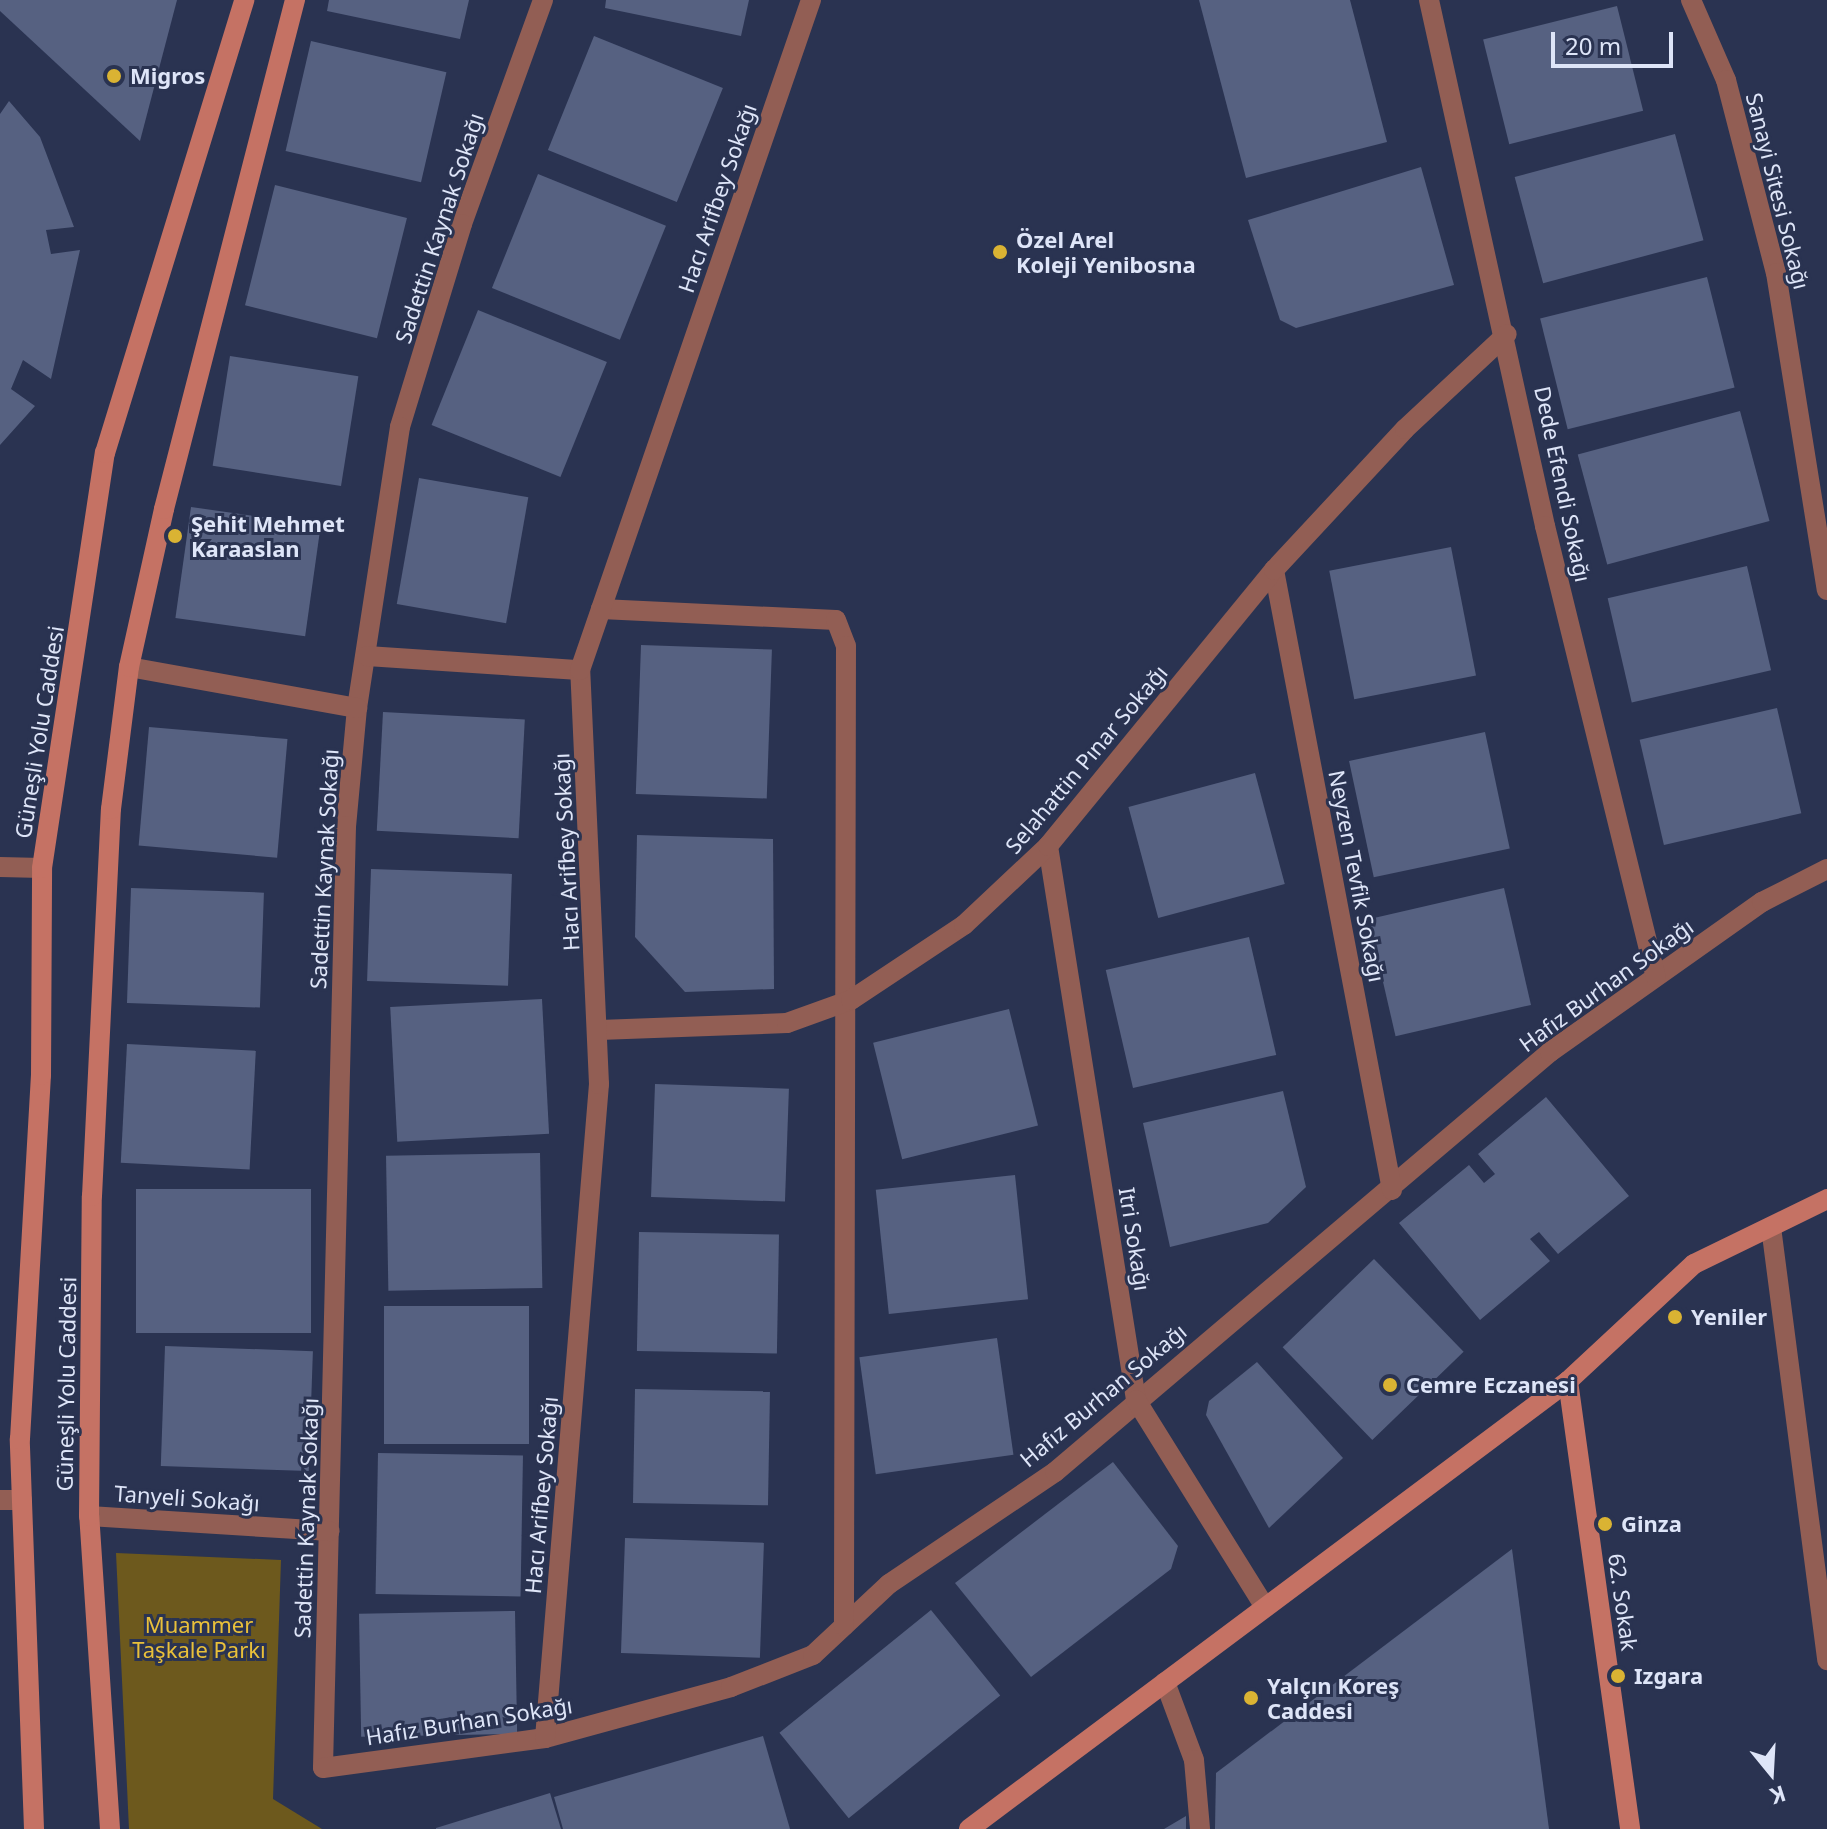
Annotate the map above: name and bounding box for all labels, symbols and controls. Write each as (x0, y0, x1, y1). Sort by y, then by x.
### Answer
scale bar (1555, 16, 1677, 66)
text: 20 m (1565, 29, 1621, 62)
place label: Migros (130, 63, 205, 89)
marker: Migros (105, 67, 123, 85)
street label: Sanayi Sitesi Sokağı (1741, 90, 1815, 292)
street label: Hacı Arifbey Sokağı (672, 100, 762, 296)
street label: Sadettin Kaynak Sokağı (389, 110, 489, 346)
place label: Özel Arel Koleji Yenibosna (1016, 226, 1196, 278)
marker: Özel Arel Koleji Yenibosna (991, 243, 1009, 261)
street label: Dede Efendi Sokağı (1529, 384, 1597, 584)
place label: Şehit Mehmet Karaaslan (191, 510, 345, 562)
marker: Şehit Mehmet Karaaslan (166, 527, 184, 545)
street label: Güneşli Yolu Caddesi (9, 624, 69, 840)
street label: Selahattin Pınar Sokağı (999, 659, 1173, 859)
street label: Sadettin Kaynak Sokağı (305, 748, 343, 990)
street label: Hacı Arifbey Sokağı (548, 752, 584, 952)
street label: Neyzen Tevfik Sokağı (1324, 768, 1390, 984)
street label: Hafız Burhan Sokağı (1514, 913, 1698, 1057)
street label: Itri Sokağı (1114, 1185, 1156, 1293)
street label: Güneşli Yolu Caddesi (51, 1276, 81, 1492)
place label: Yeniler (1691, 1304, 1767, 1330)
marker: Yeniler (1666, 1308, 1684, 1326)
street label: Hafız Burhan Sokağı (1015, 1318, 1191, 1472)
place label: Cemre Eczanesi (1406, 1372, 1576, 1398)
marker: Cemre Eczanesi (1381, 1376, 1399, 1394)
street label: Hacı Arifbey Sokağı (519, 1395, 563, 1595)
street label: Sadettin Kaynak Sokağı (289, 1397, 323, 1639)
street label: Tanyeli Sokağı (113, 1480, 261, 1516)
place label: Ginza (1621, 1511, 1682, 1537)
marker: Ginza (1596, 1515, 1614, 1533)
street label: 62. Sokak (1603, 1552, 1643, 1652)
park label: Muammer Taşkale Parkı (132, 1611, 266, 1662)
place label: Izgara (1634, 1663, 1703, 1689)
marker: Izgara (1609, 1667, 1627, 1685)
place label: Yalçın Koreş Caddesi (1267, 1672, 1399, 1724)
marker: Yalçın Koreş Caddesi (1242, 1689, 1260, 1707)
street label: Hafız Burhan Sokağı (364, 1692, 574, 1750)
north arrow (1731, 1733, 1811, 1813)
text: K (1767, 1779, 1790, 1812)

